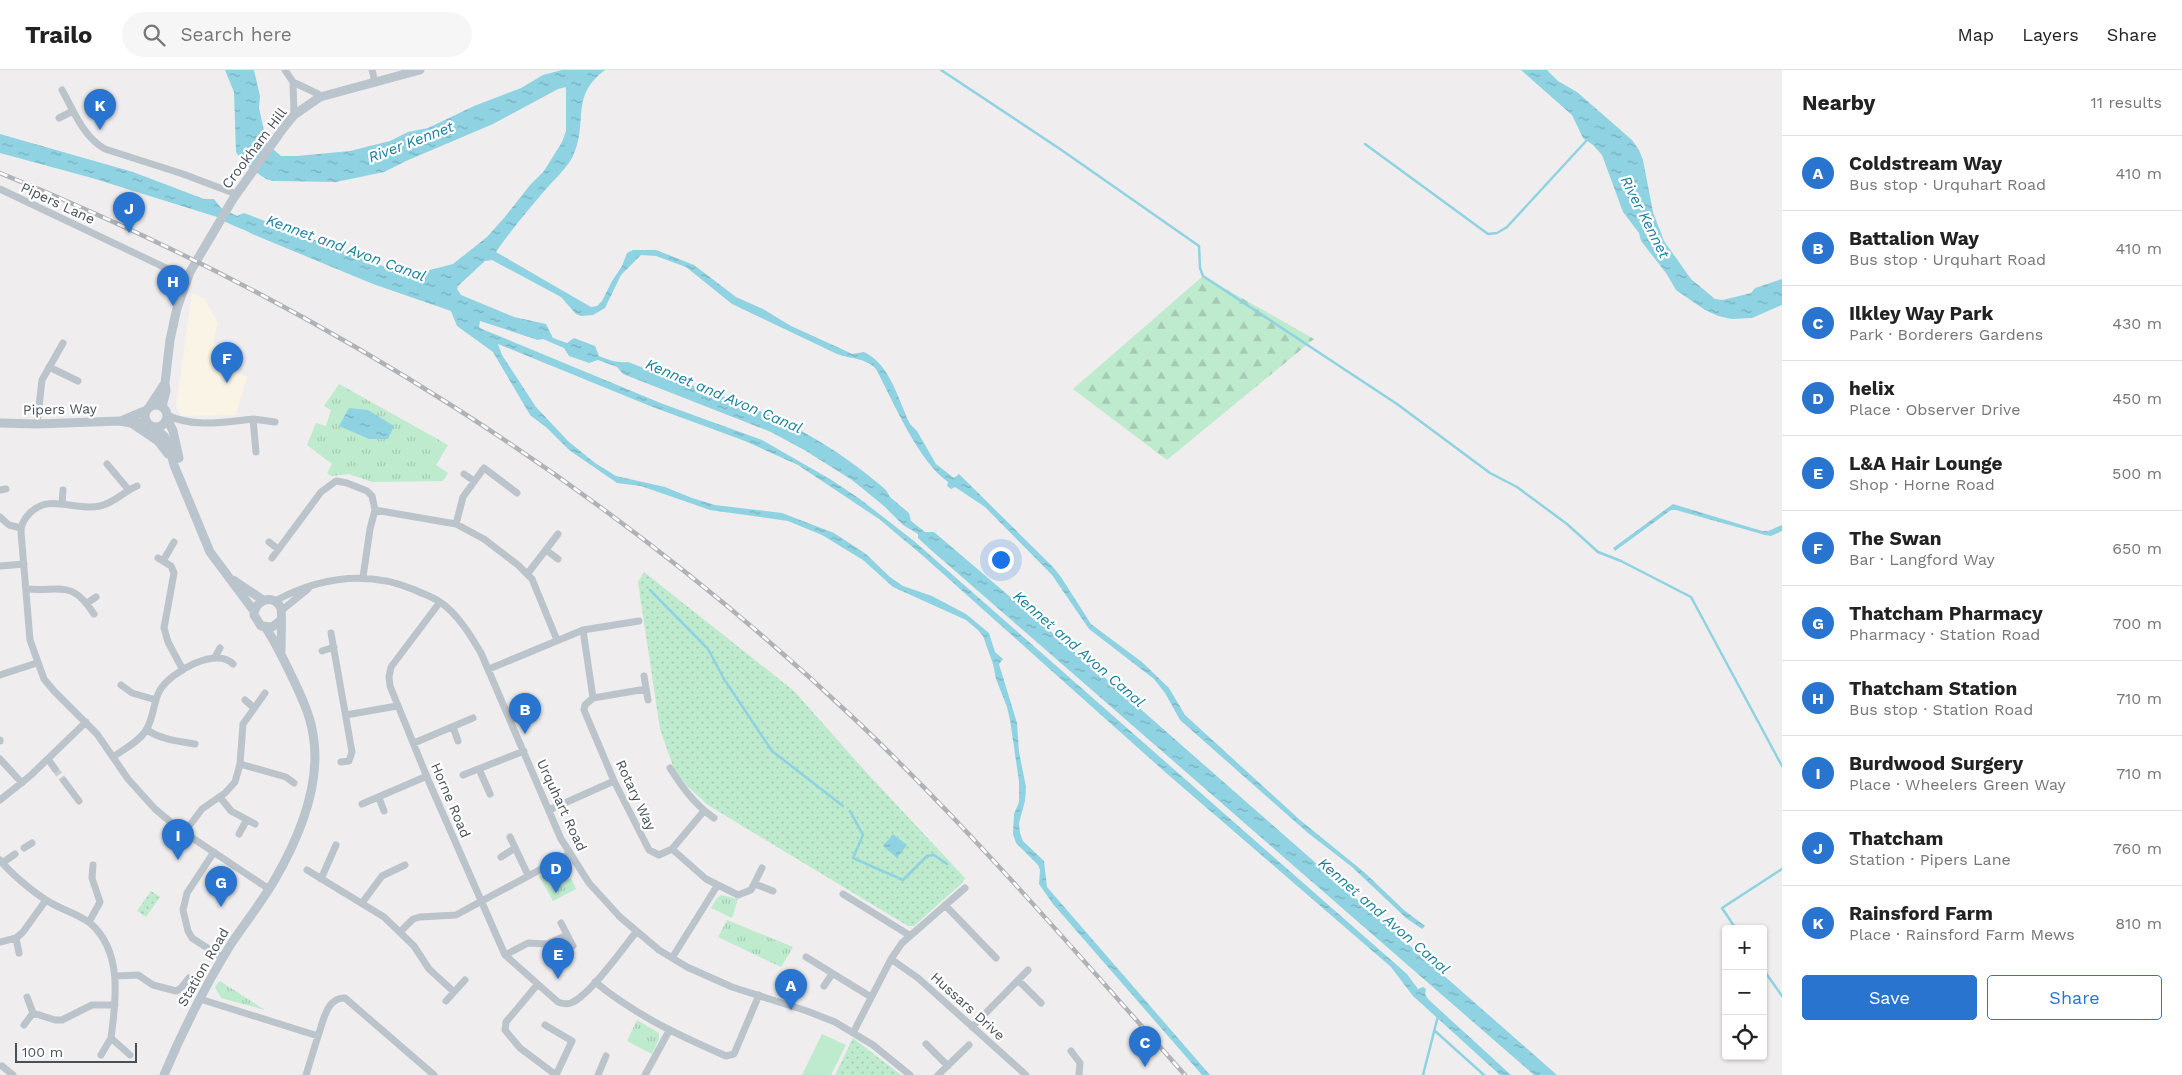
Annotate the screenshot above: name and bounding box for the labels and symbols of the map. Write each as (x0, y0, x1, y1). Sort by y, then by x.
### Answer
pin: K (84, 89, 116, 130)
street label: Crookham Hill (218, 104, 290, 192)
water label: River Kennet (366, 117, 457, 166)
water label: River Kennet (1617, 173, 1674, 262)
street label: Pipers Lane (18, 179, 98, 227)
pin: J (113, 192, 145, 233)
water label: Kennet and Avon Canal (264, 211, 429, 285)
pin: H (157, 265, 189, 306)
pin: F (211, 342, 243, 383)
water label: Kennet and Avon Canal (643, 355, 805, 437)
street label: Pipers Way (23, 400, 98, 418)
your location (988, 547, 1014, 573)
water label: Kennet and Avon Canal (1010, 587, 1149, 711)
pin: B (509, 693, 541, 734)
street label: Urquhart Road (534, 757, 590, 853)
street label: Rotary Way (613, 757, 660, 833)
street label: Horne Road (428, 760, 474, 840)
pin: I (162, 819, 194, 860)
pin: D (540, 852, 572, 893)
water label: Kennet and Avon Canal (1315, 854, 1454, 978)
pin: G (205, 866, 237, 907)
street label: Station Road (174, 925, 232, 1009)
pin: E (542, 938, 574, 979)
pin: A (775, 969, 807, 1010)
street label: Hussars Drive (928, 969, 1008, 1043)
pin: C (1129, 1026, 1161, 1067)
scale bar (15, 1040, 138, 1063)

